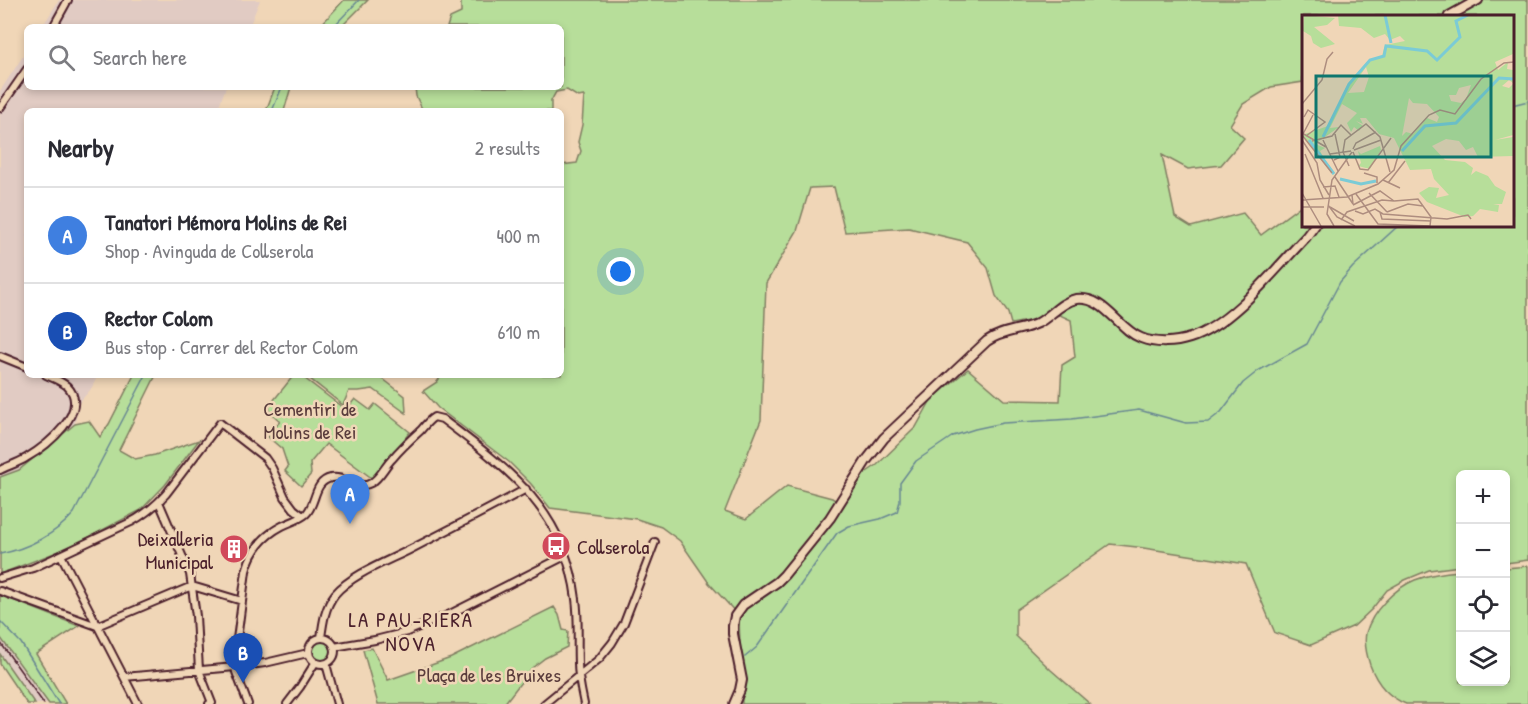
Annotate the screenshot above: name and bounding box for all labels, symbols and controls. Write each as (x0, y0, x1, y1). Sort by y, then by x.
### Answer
inset map (1302, 15, 1513, 226)
search box (24, 24, 564, 90)
icon: search (45, 41, 78, 74)
text: Search here (93, 42, 187, 72)
text: Nearby (48, 130, 114, 165)
text: 2 results (475, 134, 540, 161)
text: Tanatori Mémora Molins de Rei (105, 207, 348, 237)
text: A (63, 222, 72, 249)
text: 400 m (496, 222, 540, 249)
text: Shop · Avinguda de Collserola (105, 237, 313, 264)
your location (606, 257, 635, 286)
text: Rector Colom (105, 303, 213, 333)
text: B (62, 318, 73, 345)
text: 610 m (498, 318, 540, 345)
text: Bus stop · Carrer del Rector Colom (105, 333, 358, 360)
park label: Cementiri de Molins de Rei (263, 395, 357, 445)
map controls (1456, 470, 1510, 686)
button: + (1456, 470, 1510, 524)
pin: A (330, 474, 370, 524)
button: − (1456, 524, 1510, 578)
place label: Deixalleria Municipal (138, 525, 214, 575)
bus stop icon: Collserola (540, 530, 572, 562)
building icon: Deixalleria Municipal (218, 533, 250, 565)
place label: Collserola (577, 533, 649, 560)
button: locate (1456, 578, 1510, 632)
district label: LA PAU-RIERA NOVA (349, 605, 473, 658)
button: layers (1456, 632, 1510, 686)
pin: B (224, 634, 262, 683)
park label: Plaça de les Bruixes (417, 661, 561, 688)

